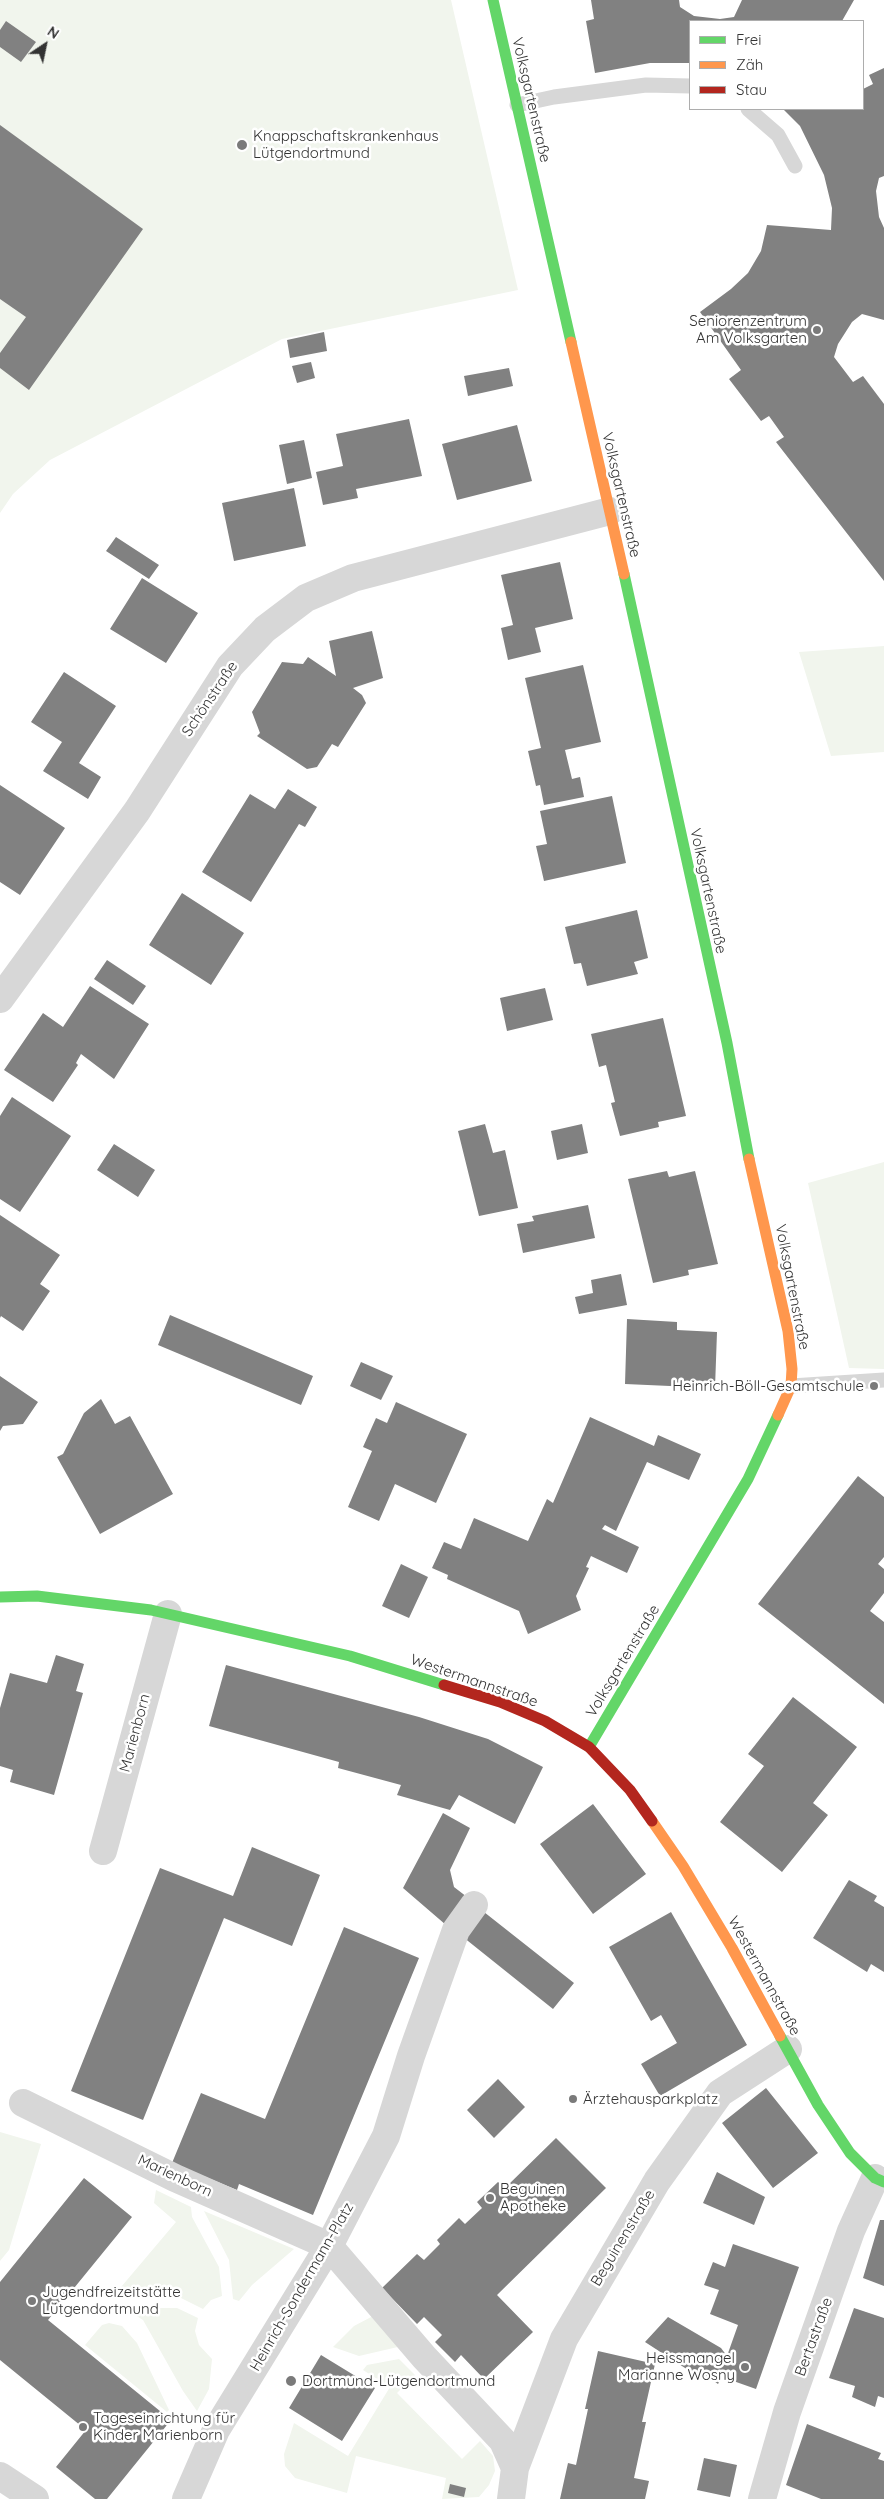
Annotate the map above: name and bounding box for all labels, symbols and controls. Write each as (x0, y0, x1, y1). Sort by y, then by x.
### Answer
north arrow (20, 20, 70, 70)
legend (689, 20, 864, 110)
text: N (44, 22, 63, 43)
text: Frei (736, 30, 762, 49)
street label: Volksgartenstraße (508, 36, 554, 164)
text: Zäh (736, 55, 763, 74)
text: Stau (736, 80, 767, 99)
place label: Knappschaftskrankenhaus Lütgendortmund (253, 127, 438, 162)
marker: Knappschaftskrankenhaus Lütgendortmund (235, 138, 249, 152)
place label: Seniorenzentrum Am Volksgarten (689, 312, 807, 347)
marker: Seniorenzentrum Am Volksgarten (811, 324, 823, 336)
street label: Volksgartenstraße (598, 431, 644, 559)
street label: Schönstraße (178, 658, 242, 740)
street label: Volksgartenstraße (686, 827, 730, 955)
street label: Volksgartenstraße (771, 1223, 813, 1351)
place label: Heinrich-Böll-Gesamtschule (672, 1377, 864, 1395)
marker: Heinrich-Böll-Gesamtschule (868, 1380, 880, 1392)
street label: Volksgartenstraße (582, 1602, 664, 1720)
street label: Westermannstraße (408, 1651, 540, 1711)
street label: Marienborn (116, 1692, 154, 1774)
street label: Westermannstraße (724, 1913, 804, 2039)
place label: Ärztehausparkplatz (583, 2090, 718, 2108)
marker: Ärztehausparkplatz (567, 2093, 579, 2105)
street label: Marienborn (135, 2151, 215, 2201)
place label: Beguinen Apotheke (500, 2180, 566, 2215)
street label: Beguinenstraße (587, 2187, 659, 2289)
marker: Beguinen Apotheke (484, 2192, 496, 2204)
street label: Heinrich-Sondermann-Platz (246, 2200, 358, 2374)
place label: Jugendfreizeitstätte Lütgendortmund (42, 2283, 181, 2318)
marker: Jugendfreizeitstätte Lütgendortmund (26, 2295, 38, 2307)
street label: Bertastraße (791, 2295, 837, 2379)
place label: Heissmangel Marianne Wosny (618, 2349, 735, 2384)
marker: Heissmangel Marianne Wosny (739, 2361, 751, 2373)
place label: Dortmund-Lütgendortmund (302, 2372, 495, 2390)
marker: Dortmund-Lütgendortmund (284, 2374, 298, 2388)
place label: Tageseinrichtung für Kinder Marienborn (93, 2409, 235, 2444)
marker: Tageseinrichtung für Kinder Marienborn (77, 2421, 89, 2433)

